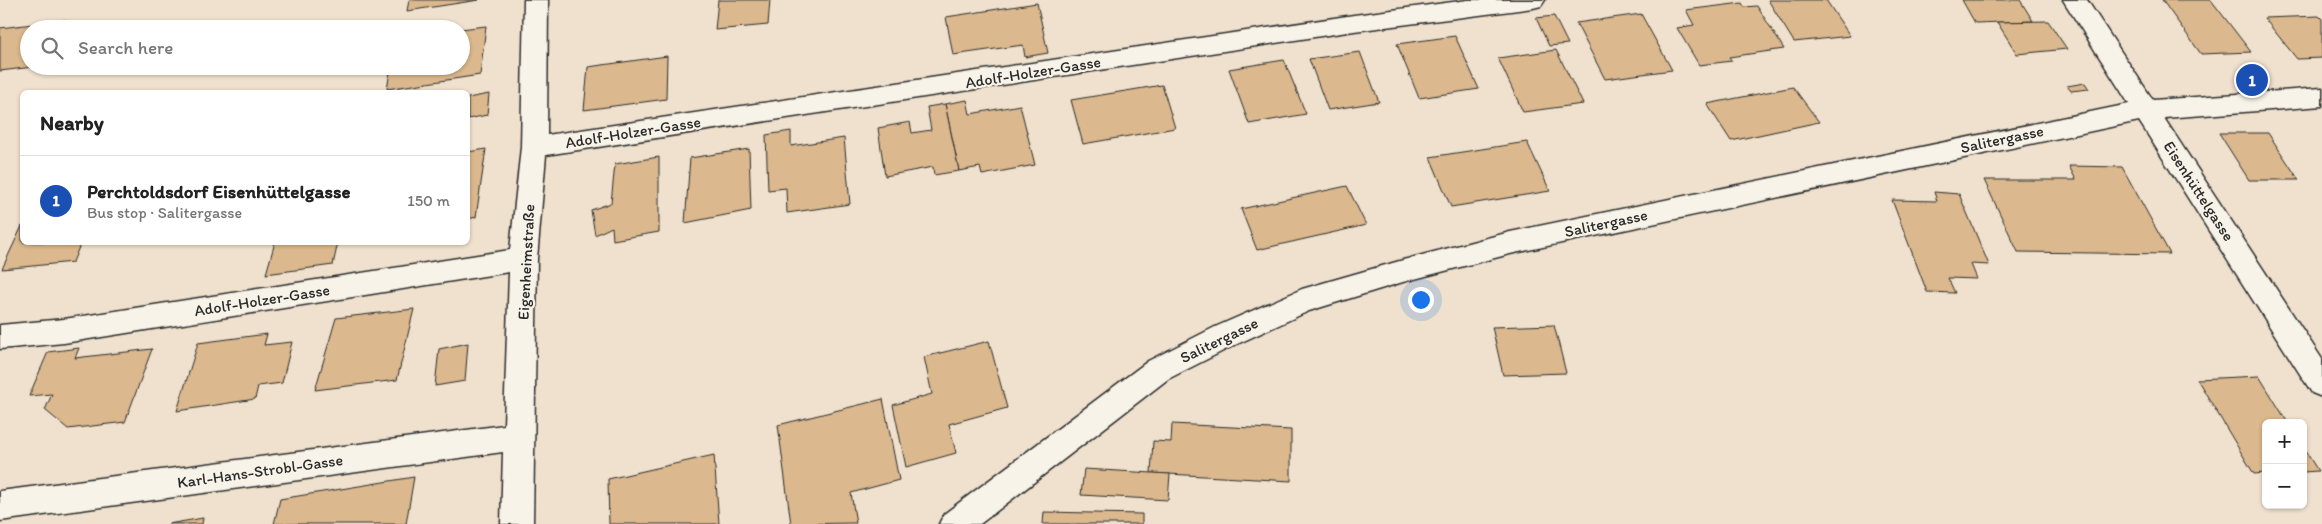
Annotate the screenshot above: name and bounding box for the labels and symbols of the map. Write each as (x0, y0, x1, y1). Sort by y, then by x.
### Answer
street label: Adolf-Holzer-Gasse (964, 52, 1102, 92)
pin: 1 (2236, 61, 2268, 99)
street label: Adolf-Holzer-Gasse (564, 112, 702, 152)
street label: Salitergasse (1959, 121, 2045, 157)
street label: Eisenhüttelgasse (2160, 137, 2238, 245)
street label: Eigenheimstraße (513, 203, 539, 320)
street label: Salitergasse (1563, 205, 1649, 241)
street label: Adolf-Holzer-Gasse (193, 280, 331, 320)
your location (1408, 287, 1434, 313)
street label: Salitergasse (1177, 313, 1261, 367)
street label: Karl-Hans-Strobl-Gasse (176, 450, 344, 492)

